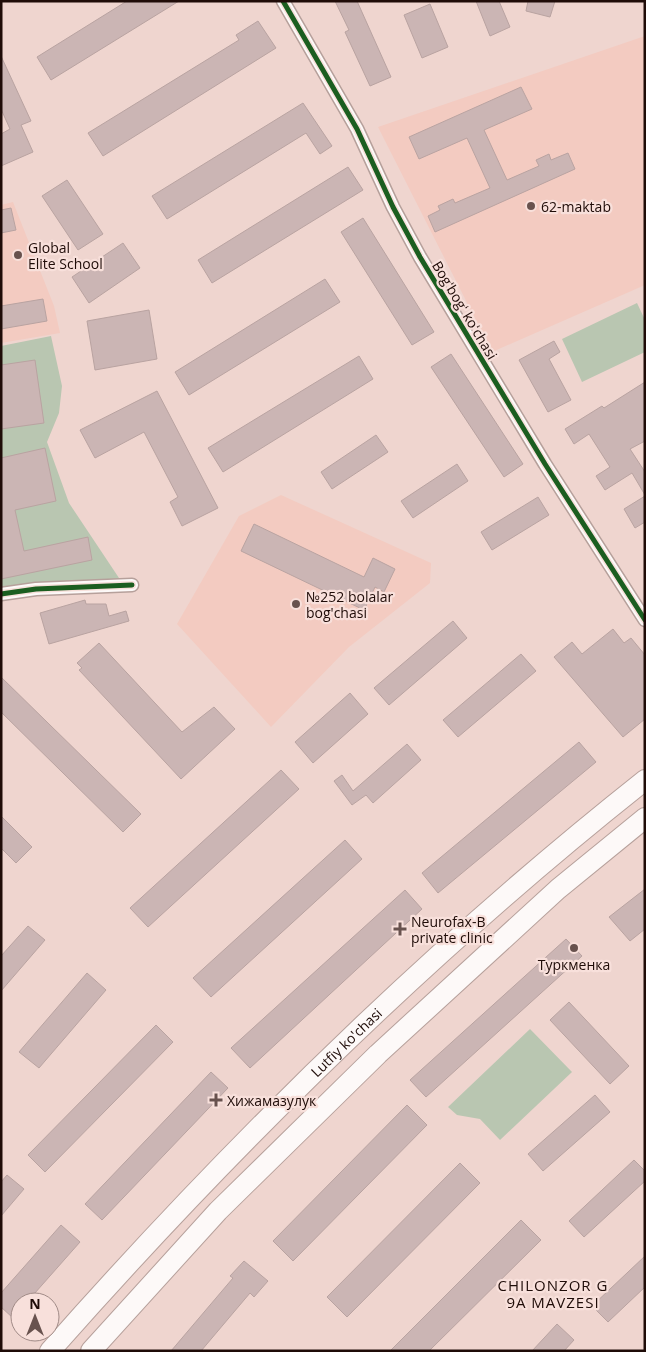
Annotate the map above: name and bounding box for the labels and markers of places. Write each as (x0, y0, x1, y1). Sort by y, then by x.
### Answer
place label: 62-maktab (541, 197, 611, 216)
marker: 62-maktab (525, 200, 537, 212)
place label: Global Elite School (28, 238, 103, 273)
marker: Global Elite School (12, 249, 24, 261)
place label: №252 bolalar bog'chasi (306, 587, 394, 622)
marker: №252 bolalar bog'chasi (290, 598, 302, 610)
place label: Neurofax-B private clinic (411, 912, 493, 947)
marker: Neurofax-B private clinic (393, 922, 407, 936)
marker: Туркменка (568, 942, 580, 954)
place label: Туркменка (538, 955, 610, 974)
place label: Хижамазулук (227, 1091, 317, 1110)
marker: Хижамазулук (209, 1093, 223, 1107)

